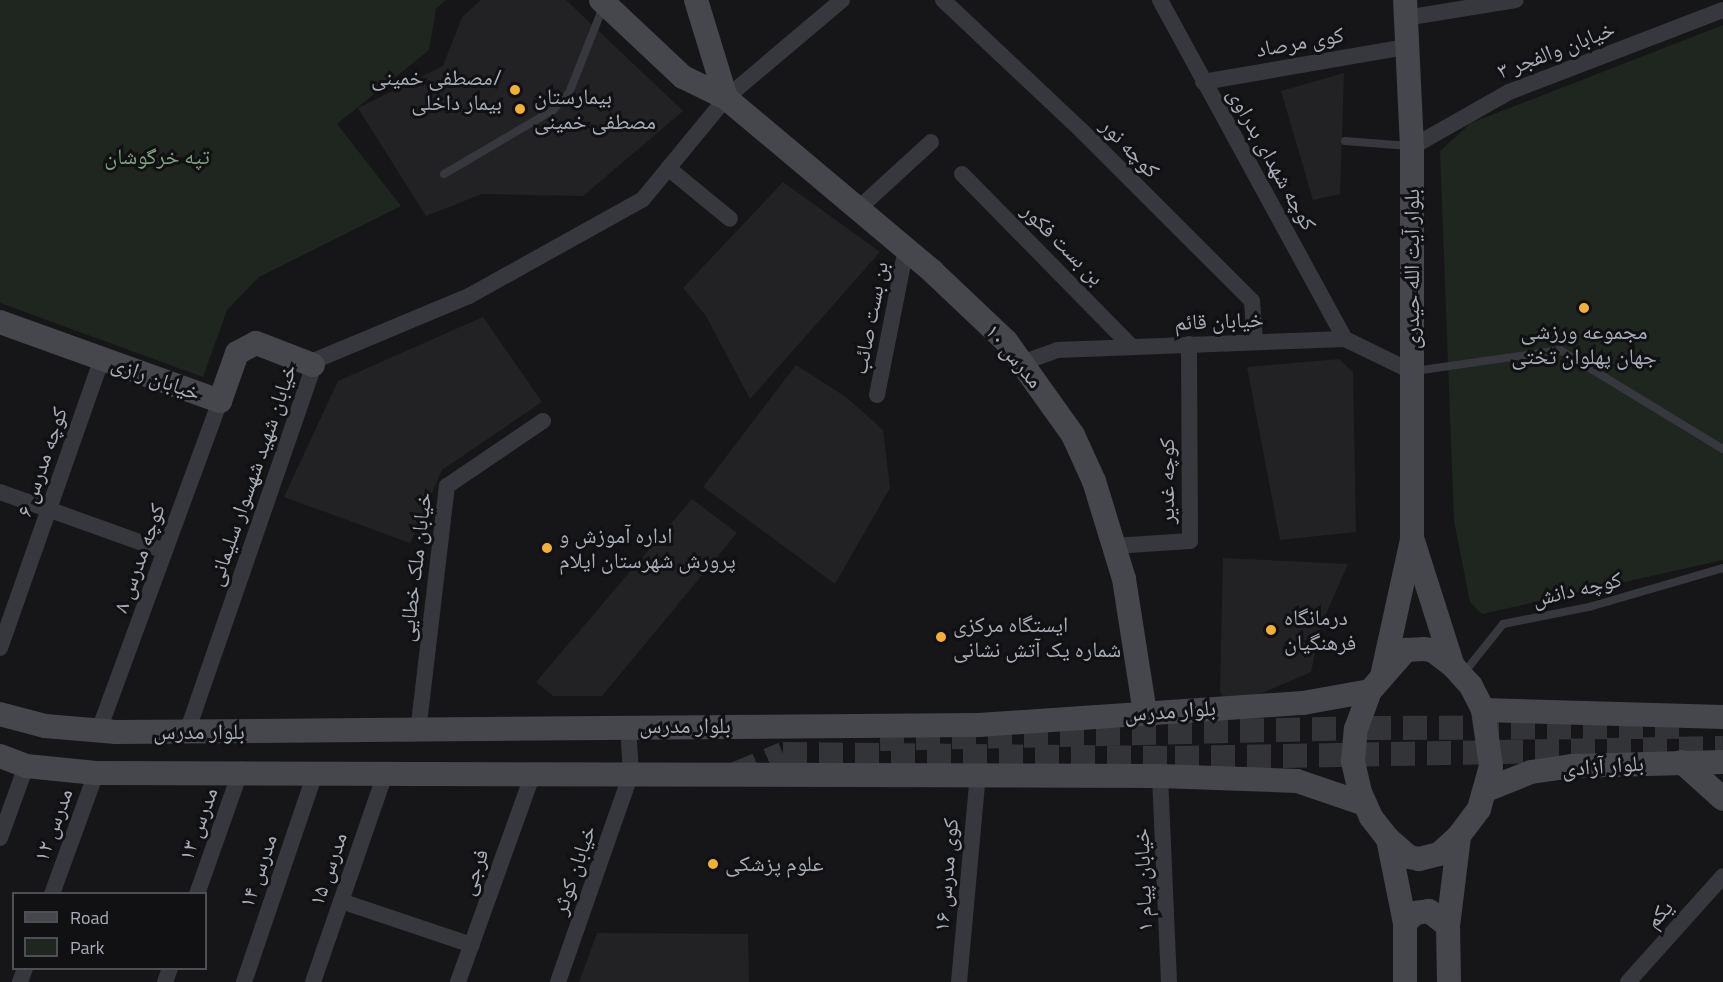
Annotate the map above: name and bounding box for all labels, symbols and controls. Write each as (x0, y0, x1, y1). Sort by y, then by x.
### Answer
street label: خیابان والفجر ۳ (1493, 15, 1619, 85)
street label: کوی مرصاد (1254, 21, 1346, 63)
place label: مصطفی خمینی/ بیمار داخلی (371, 64, 502, 116)
marker: مصطفی خمینی/ بیمار داخلی (506, 81, 524, 99)
place label: بیمارستان مصطفی خمینی (534, 83, 656, 134)
street label: کوچه شهدای بدراوی (1222, 83, 1322, 235)
marker: بیمارستان مصطفی خمینی (511, 100, 529, 118)
street label: کوچه نور (1095, 113, 1165, 183)
park label: تپه خرگوشان (104, 144, 210, 170)
street label: بلوار آیت الله حیدری (1399, 189, 1425, 349)
street label: بن بست فکور (1016, 197, 1110, 291)
street label: بن بست صائب (846, 259, 894, 377)
marker: مجموعه ورزشی جهان پهلوان تختی (1577, 301, 1591, 315)
street label: خیابان قائم (1174, 306, 1264, 336)
street label: مدرس ۱۰ (980, 318, 1048, 394)
place label: مجموعه ورزشی جهان پهلوان تختی (1511, 318, 1657, 370)
street label: خیابان رازی (108, 350, 204, 406)
street label: خیابان شهید شهسوار سلیمانی (202, 361, 302, 589)
street label: کوچه مدرس ۶ (11, 404, 73, 520)
street label: کوچه غدیر (1154, 438, 1180, 524)
street label: خیابان ملک خطایی (393, 491, 437, 643)
street label: کوچه مدرس ۸ (107, 500, 171, 616)
place label: اداره آموزش و پرورش شهرستان ایلام (559, 522, 736, 574)
marker: اداره آموزش و پرورش شهرستان ایلام (540, 541, 554, 555)
street label: کوچه دانش (1530, 566, 1624, 612)
place label: درمانگاه فرهنگیان (1284, 604, 1356, 656)
place label: ایستگاه مرکزی شماره یک آتش نشانی (953, 611, 1121, 662)
marker: درمانگاه فرهنگیان (1262, 621, 1280, 639)
marker: ایستگاه مرکزی شماره یک آتش نشانی (934, 630, 948, 644)
street label: بلوار مدرس (1123, 695, 1217, 727)
street label: بلوار مدرس (639, 713, 731, 739)
street label: بلوار مدرس (153, 719, 245, 745)
street label: بلوار آزادی (1561, 750, 1645, 782)
street label: مدرس ۱۳ (173, 784, 223, 864)
street label: مدرس ۱۲ (28, 785, 78, 865)
street label: کوی مدرس ۱۶ (928, 817, 964, 933)
street label: خیابان کوثر (546, 822, 602, 918)
street label: خیابان پیام ۱ (1128, 828, 1158, 932)
street label: مدرس ۱۵ (303, 829, 353, 909)
street label: مدرس ۱۴ (233, 831, 283, 911)
street label: فرجی (454, 845, 494, 899)
place label: علوم پزشکی (725, 851, 824, 877)
marker: علوم پزشکی (706, 857, 720, 871)
legend (12, 892, 207, 970)
street label: یکم (1639, 894, 1679, 934)
text: Road (70, 904, 109, 931)
text: Park (70, 934, 104, 961)

